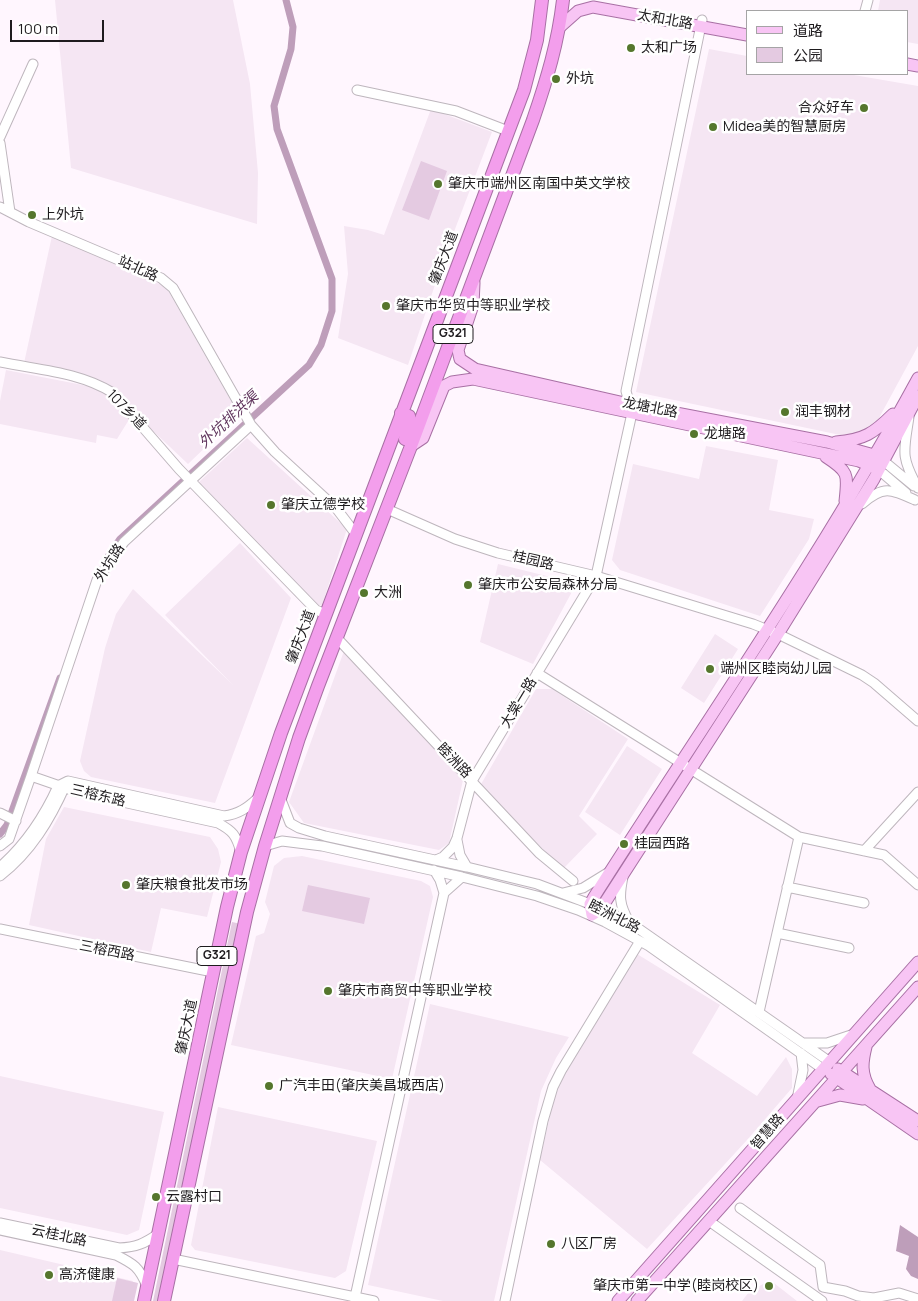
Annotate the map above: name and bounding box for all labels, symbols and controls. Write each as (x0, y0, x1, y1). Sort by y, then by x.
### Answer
street label: 太和北路 (636, 7, 694, 33)
scale bar (12, 10, 106, 42)
legend (746, 10, 908, 75)
text: 100 m (18, 18, 58, 39)
text: 道路 (793, 20, 823, 41)
place label: 太和广场 (641, 40, 697, 56)
marker: 太和广场 (625, 42, 637, 54)
text: 公园 (793, 45, 823, 66)
place label: 外坑 (566, 71, 594, 87)
marker: 外坑 (550, 73, 562, 85)
place label: 合众好车 (798, 100, 854, 116)
marker: 合众好车 (858, 102, 870, 114)
place label: Midea美的智慧厨房 (723, 119, 846, 135)
marker: Midea美的智慧厨房 (707, 121, 719, 133)
place label: 肇庆市端州区南国中英文学校 (448, 176, 630, 192)
marker: 肇庆市端州区南国中英文学校 (432, 178, 444, 190)
place label: 上外坑 (42, 207, 84, 223)
marker: 上外坑 (26, 209, 38, 221)
street label: 肇庆大道 (426, 229, 462, 287)
street label: 站北路 (115, 253, 161, 285)
place label: 肇庆市华贸中等职业学校 (396, 298, 550, 314)
marker: 肇庆市华贸中等职业学校 (380, 300, 392, 312)
road number: G321 (433, 324, 473, 344)
street label: 107乡道 (103, 387, 149, 433)
water label: 外坑排洪渠 (195, 388, 263, 452)
street label: 龙塘北路 (621, 394, 679, 422)
place label: 润丰钢材 (795, 404, 851, 420)
marker: 润丰钢材 (779, 406, 791, 418)
place label: 龙塘路 (704, 426, 746, 442)
marker: 龙塘路 (688, 428, 700, 440)
place label: 肇庆立德学校 (281, 497, 365, 513)
marker: 肇庆立德学校 (265, 499, 277, 511)
street label: 外坑路 (92, 541, 128, 585)
street label: 桂园路 (511, 548, 555, 574)
place label: 肇庆市公安局森林分局 (478, 577, 618, 593)
marker: 肇庆市公安局森林分局 (462, 579, 474, 591)
place label: 大洲 (374, 585, 402, 601)
marker: 大洲 (358, 587, 370, 599)
street label: 肇庆大道 (283, 608, 319, 666)
place label: 端州区睦岗幼儿园 (720, 661, 832, 677)
marker: 端州区睦岗幼儿园 (704, 663, 716, 675)
street label: 大棠一路 (497, 675, 541, 731)
street label: 睦洲路 (433, 740, 475, 782)
street label: 三榕东路 (69, 782, 127, 810)
place label: 桂园西路 (634, 836, 690, 852)
marker: 桂园西路 (618, 838, 630, 850)
place label: 肇庆粮食批发市场 (136, 877, 248, 893)
marker: 肇庆粮食批发市场 (120, 879, 132, 891)
street label: 睦洲北路 (585, 897, 643, 937)
street label: 三榕西路 (78, 937, 136, 965)
road number: G321 (197, 946, 237, 966)
place label: 肇庆市商贸中等职业学校 (338, 983, 492, 999)
marker: 肇庆市商贸中等职业学校 (322, 985, 334, 997)
street label: 肇庆大道 (173, 998, 201, 1056)
place label: 广汽丰田(肇庆美昌城西店) (279, 1078, 445, 1094)
marker: 广汽丰田(肇庆美昌城西店) (263, 1080, 275, 1092)
street label: 智慧路 (748, 1111, 788, 1153)
place label: 云露村口 (166, 1189, 222, 1205)
marker: 云露村口 (150, 1191, 162, 1203)
street label: 云桂北路 (30, 1222, 88, 1250)
place label: 八区厂房 (561, 1236, 617, 1252)
marker: 八区厂房 (545, 1238, 557, 1250)
place label: 高济健康 (59, 1267, 115, 1283)
marker: 高济健康 (43, 1269, 55, 1281)
place label: 肇庆市第一中学(睦岗校区) (593, 1278, 759, 1294)
marker: 肇庆市第一中学(睦岗校区) (763, 1280, 775, 1292)

